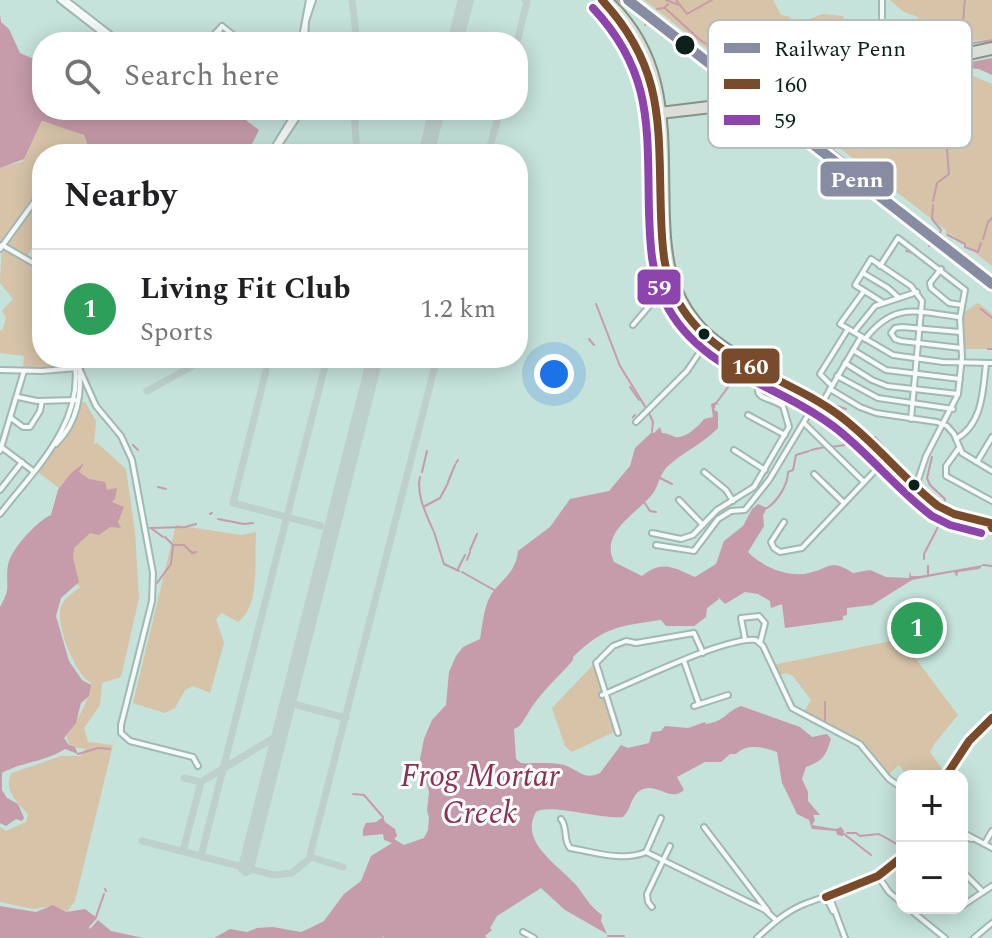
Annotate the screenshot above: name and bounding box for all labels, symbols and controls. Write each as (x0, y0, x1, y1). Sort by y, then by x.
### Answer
legend (708, 20, 972, 148)
search box (32, 32, 528, 120)
unlabelled marker (673, 33, 697, 57)
text: Railway Penn (774, 33, 906, 66)
text: Search here (124, 53, 280, 99)
icon: search (60, 54, 104, 98)
text: 160 (774, 69, 807, 102)
text: 59 (774, 105, 796, 138)
line badge: Penn (819, 160, 895, 198)
text: Penn (831, 164, 884, 197)
text: Nearby (64, 170, 177, 222)
text: Living Fit Club (140, 266, 350, 312)
line badge: 59 (636, 268, 682, 306)
text: 59 (647, 272, 671, 305)
text: 1 (83, 289, 97, 329)
text: 1.2 km (420, 289, 496, 329)
text: Sports (140, 312, 213, 352)
unlabelled marker (696, 326, 712, 342)
line badge: 160 (720, 347, 781, 385)
text: 160 (731, 351, 769, 384)
your location (534, 354, 574, 394)
unlabelled marker (906, 477, 922, 493)
pin: 1 (891, 598, 943, 658)
water label: Frog Mortar Creek (400, 752, 561, 838)
map controls (896, 770, 968, 914)
button: + (896, 770, 968, 842)
button: − (896, 842, 968, 914)

